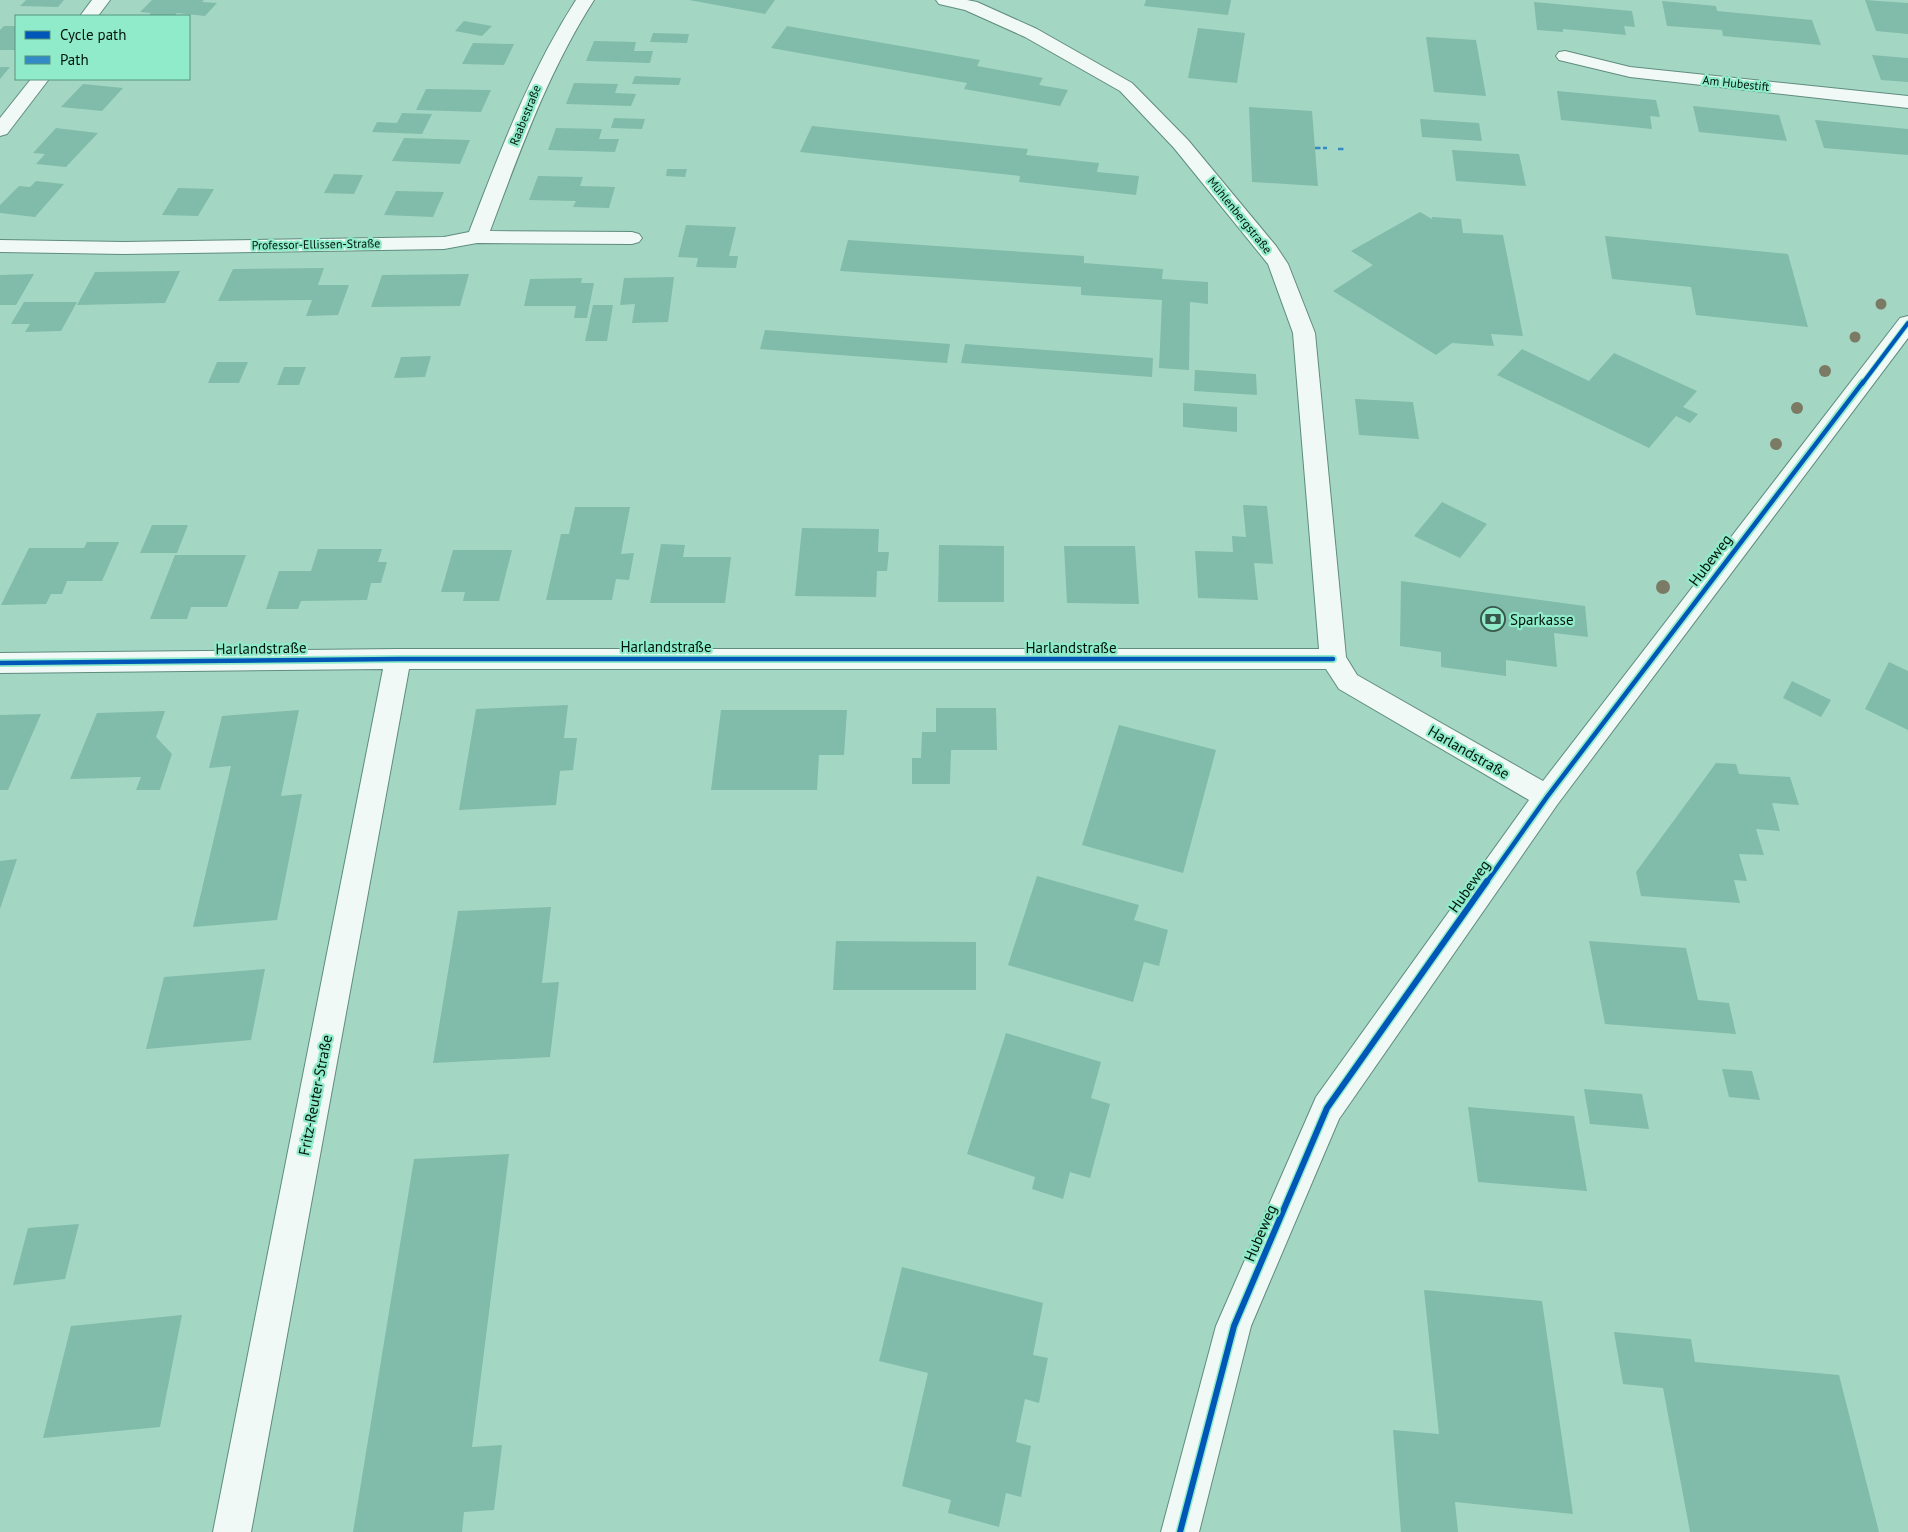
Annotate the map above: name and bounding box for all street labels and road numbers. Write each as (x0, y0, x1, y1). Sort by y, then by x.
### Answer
street label: Am Hubestift (1702, 72, 1770, 94)
street label: Raabestraße (506, 83, 544, 147)
street label: Mühlenbergstraße (1205, 174, 1275, 256)
street label: Professor-Ellissen-Straße (251, 235, 381, 253)
street label: Hubeweg (1684, 530, 1736, 590)
street label: Harlandstraße (620, 637, 712, 656)
street label: Harlandstraße (215, 638, 307, 658)
street label: Harlandstraße (1025, 638, 1117, 657)
street label: Harlandstraße (1425, 721, 1513, 783)
street label: Hubeweg (1444, 856, 1494, 916)
street label: Fritz-Reuter-Straße (294, 1033, 336, 1157)
street label: Hubeweg (1240, 1202, 1280, 1264)

